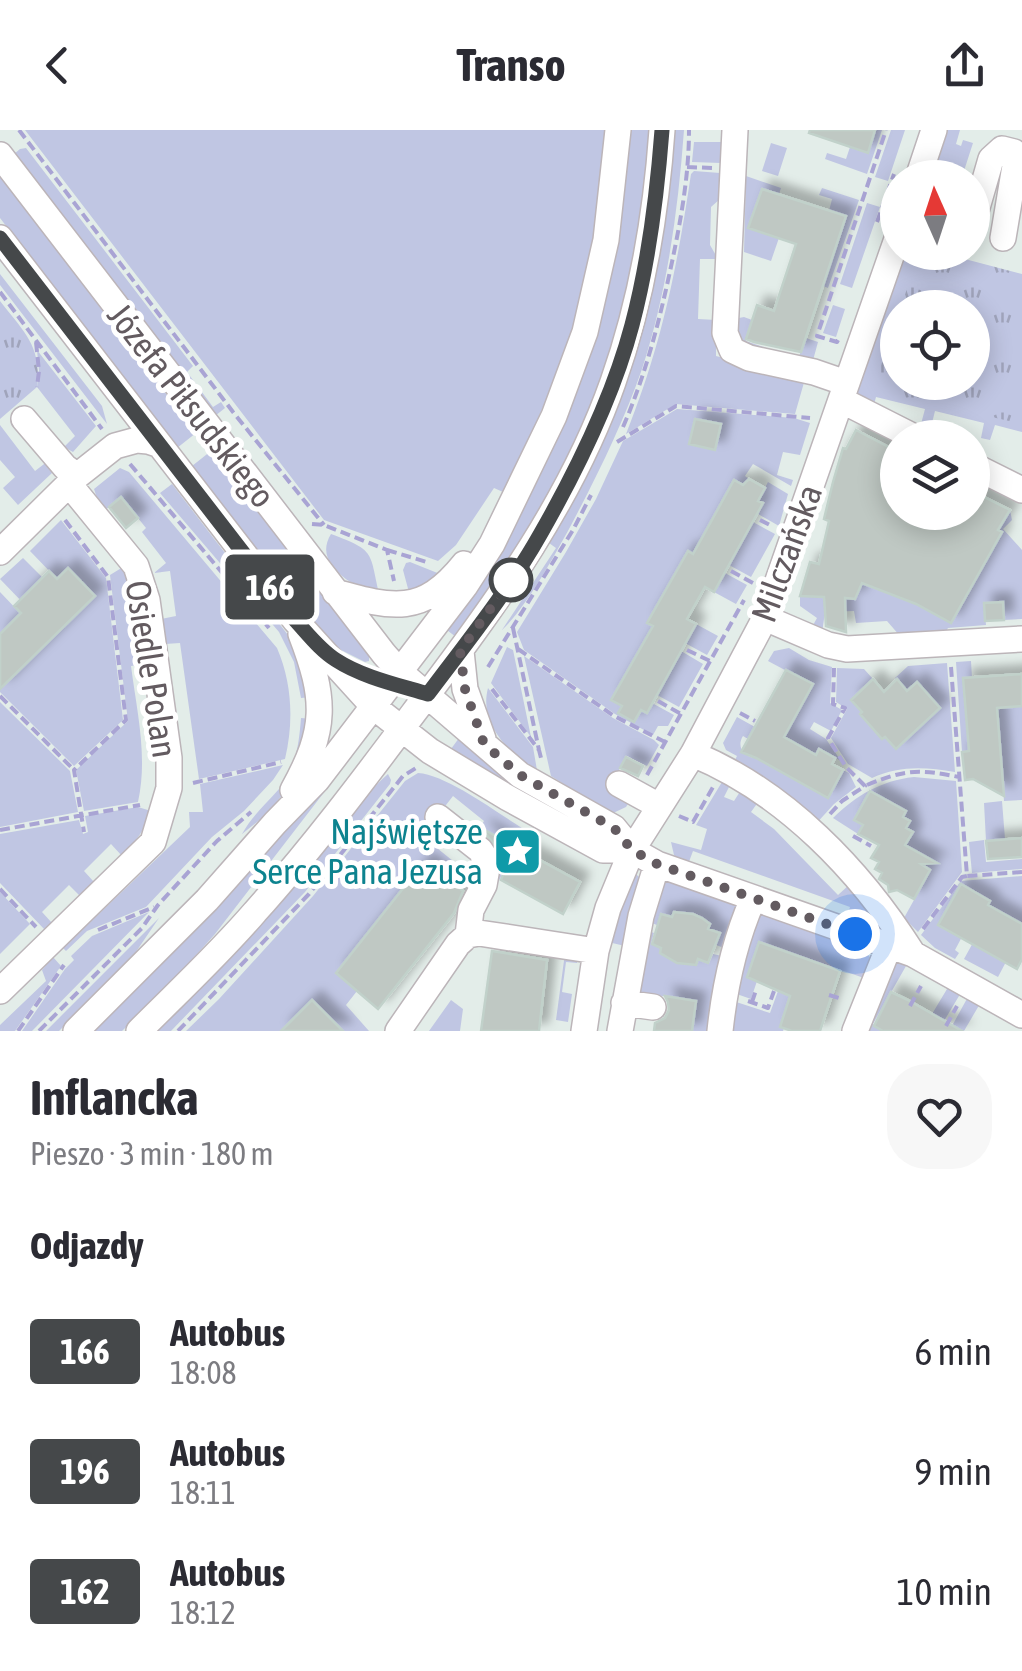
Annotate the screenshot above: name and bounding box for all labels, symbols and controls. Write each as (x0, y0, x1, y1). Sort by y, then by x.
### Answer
icon: back (30, 38, 85, 93)
icon: share (937, 38, 992, 93)
text: Transo (456, 39, 566, 91)
north arrow (880, 160, 990, 270)
map controls (880, 160, 990, 530)
button: locate (880, 290, 990, 400)
street label: Józefa Piłsudskiego (100, 295, 284, 515)
button: layers (880, 420, 990, 530)
street label: Milczańska (743, 479, 829, 627)
line badge: 166 (212, 554, 328, 620)
unlabelled marker (490, 559, 532, 601)
text: 166 (245, 567, 295, 607)
street label: Osiedle Polan (118, 578, 186, 760)
place label: Najświętsze Serce Pana Jezusa (252, 811, 483, 891)
place icon: Najświętsze Serce Pana Jezusa (492, 825, 544, 877)
your location (830, 909, 880, 959)
button: heart (887, 1064, 992, 1169)
text: Inflancka (30, 1070, 198, 1125)
text: Pieszo · 3 min · 180 m (30, 1135, 274, 1172)
text: Odjazdy (30, 1224, 144, 1267)
text: Autobus (170, 1311, 285, 1354)
text: 6 min (914, 1330, 992, 1373)
text: 166 (60, 1331, 110, 1371)
text: 18:08 (170, 1354, 237, 1391)
text: Autobus (170, 1431, 285, 1474)
text: 9 min (914, 1450, 992, 1493)
text: 196 (60, 1451, 110, 1491)
text: 18:11 (170, 1474, 236, 1511)
text: Autobus (170, 1551, 285, 1594)
text: 10 min (897, 1570, 992, 1613)
text: 162 (60, 1571, 110, 1611)
text: 18:12 (170, 1594, 236, 1631)

